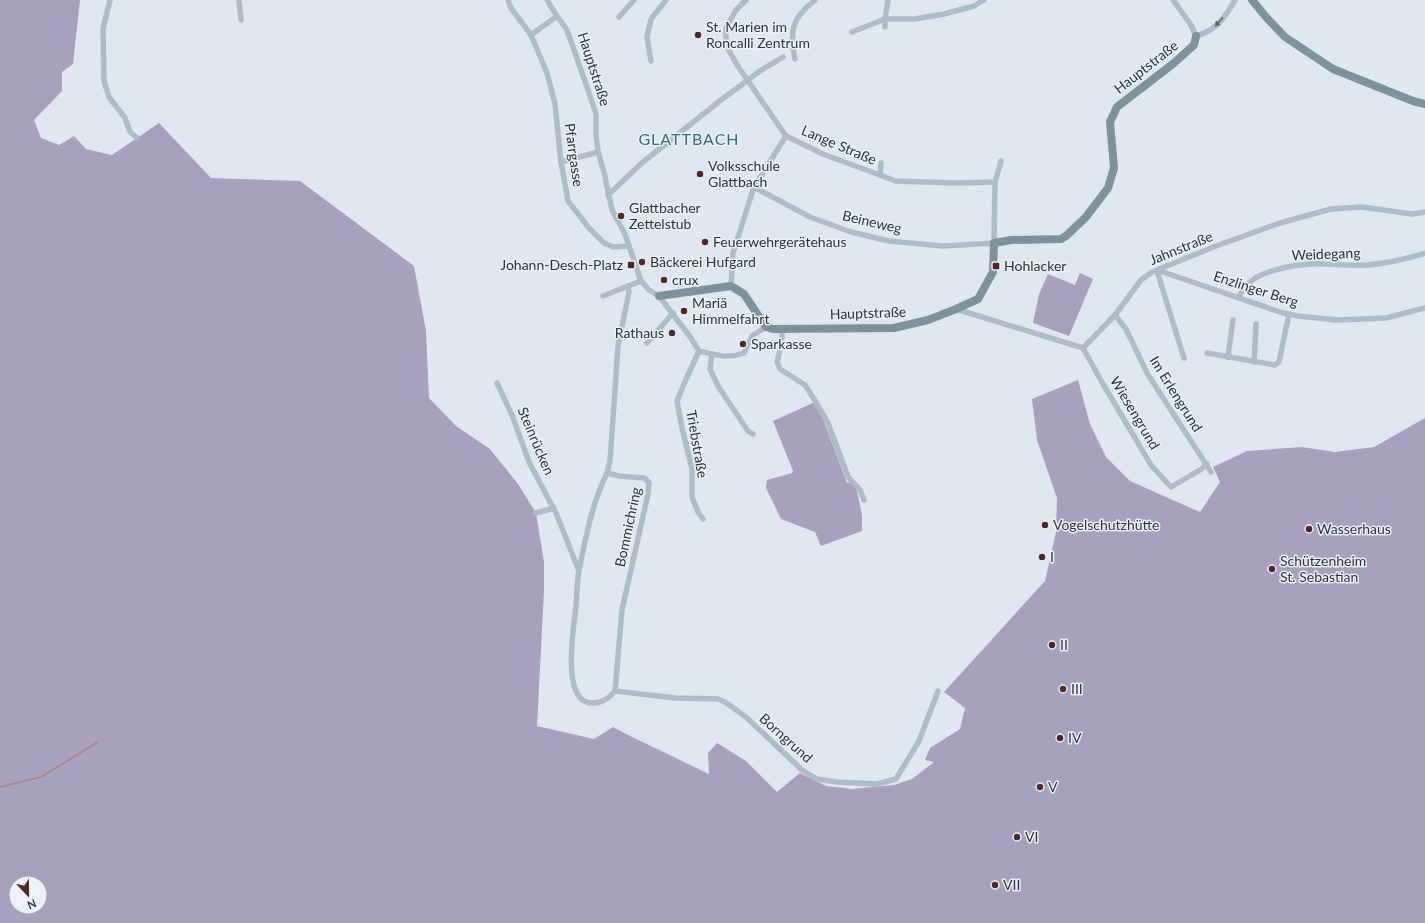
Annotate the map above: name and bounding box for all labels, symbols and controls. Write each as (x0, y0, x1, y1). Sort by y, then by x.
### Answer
one-way arrow (1214, 17, 1224, 27)
place label: St. Marien im Roncalli Zentrum (706, 18, 810, 51)
street label: Hauptstraße (575, 30, 614, 108)
marker: St. Marien im Roncalli Zentrum (693, 30, 703, 40)
street label: Hauptstraße (1110, 36, 1181, 97)
street label: Lange Straße (799, 121, 879, 168)
street label: Pfarrgasse (562, 122, 587, 188)
district label: GLATTBACH (638, 129, 740, 148)
place label: Volksschule Glattbach (708, 157, 780, 190)
marker: Volksschule Glattbach (695, 169, 705, 179)
place label: Glattbacher Zettelstub (629, 199, 701, 232)
street label: Beineweg (841, 206, 903, 237)
marker: Glattbacher Zettelstub (616, 211, 626, 221)
street label: Jahnstraße (1147, 227, 1215, 268)
place label: Feuerwehrgerätehaus (713, 233, 846, 250)
marker: Feuerwehrgerätehaus (700, 237, 710, 247)
street label: Weidegang (1291, 244, 1361, 263)
place label: Bäckerei Hufgard (650, 253, 756, 270)
place label: Johann-Desch-Platz (500, 256, 623, 273)
marker: Bäckerei Hufgard (637, 257, 647, 267)
place label: Hohlacker (1004, 257, 1066, 274)
marker: Johann-Desch-Platz (626, 260, 636, 270)
marker: Hohlacker (991, 261, 1001, 271)
street label: Enzlinger Berg (1212, 267, 1301, 310)
place label: crux (672, 271, 699, 288)
marker: crux (659, 275, 669, 285)
place label: Mariä Himmelfahrt (692, 294, 769, 327)
street label: Hauptstraße (829, 303, 907, 322)
marker: Mariä Himmelfahrt (679, 306, 689, 316)
place label: Rathaus (615, 324, 664, 341)
marker: Rathaus (667, 328, 677, 338)
place label: Sparkasse (751, 335, 812, 352)
marker: Sparkasse (738, 339, 748, 349)
street label: Im Erlengrund (1146, 353, 1206, 435)
street label: Wiesengrund (1107, 373, 1164, 452)
street label: Steinrücken (515, 404, 558, 477)
street label: Triebstraße (683, 408, 712, 479)
street label: Bommichring (611, 485, 644, 568)
place label: Vogelschutzhütte (1053, 516, 1159, 533)
marker: Vogelschutzhütte (1040, 520, 1050, 530)
place label: Wasserhaus (1317, 520, 1391, 537)
marker: Wasserhaus (1304, 524, 1314, 534)
place label: I (1050, 548, 1054, 565)
marker: I (1037, 552, 1047, 562)
place label: Schützenheim St. Sebastian (1280, 552, 1366, 585)
marker: Schützenheim St. Sebastian (1267, 564, 1277, 574)
place label: II (1060, 636, 1068, 653)
marker: II (1047, 640, 1057, 650)
place label: III (1071, 680, 1083, 697)
marker: III (1058, 684, 1068, 694)
street label: Borngrund (756, 709, 816, 766)
place label: IV (1068, 729, 1082, 746)
marker: IV (1055, 733, 1065, 743)
place label: V (1048, 778, 1058, 795)
marker: V (1035, 782, 1045, 792)
place label: VI (1025, 828, 1038, 845)
marker: VI (1012, 832, 1022, 842)
north arrow (8, 875, 48, 915)
place label: VII (1003, 876, 1020, 893)
marker: VII (990, 880, 1000, 890)
text: N (26, 897, 38, 912)

